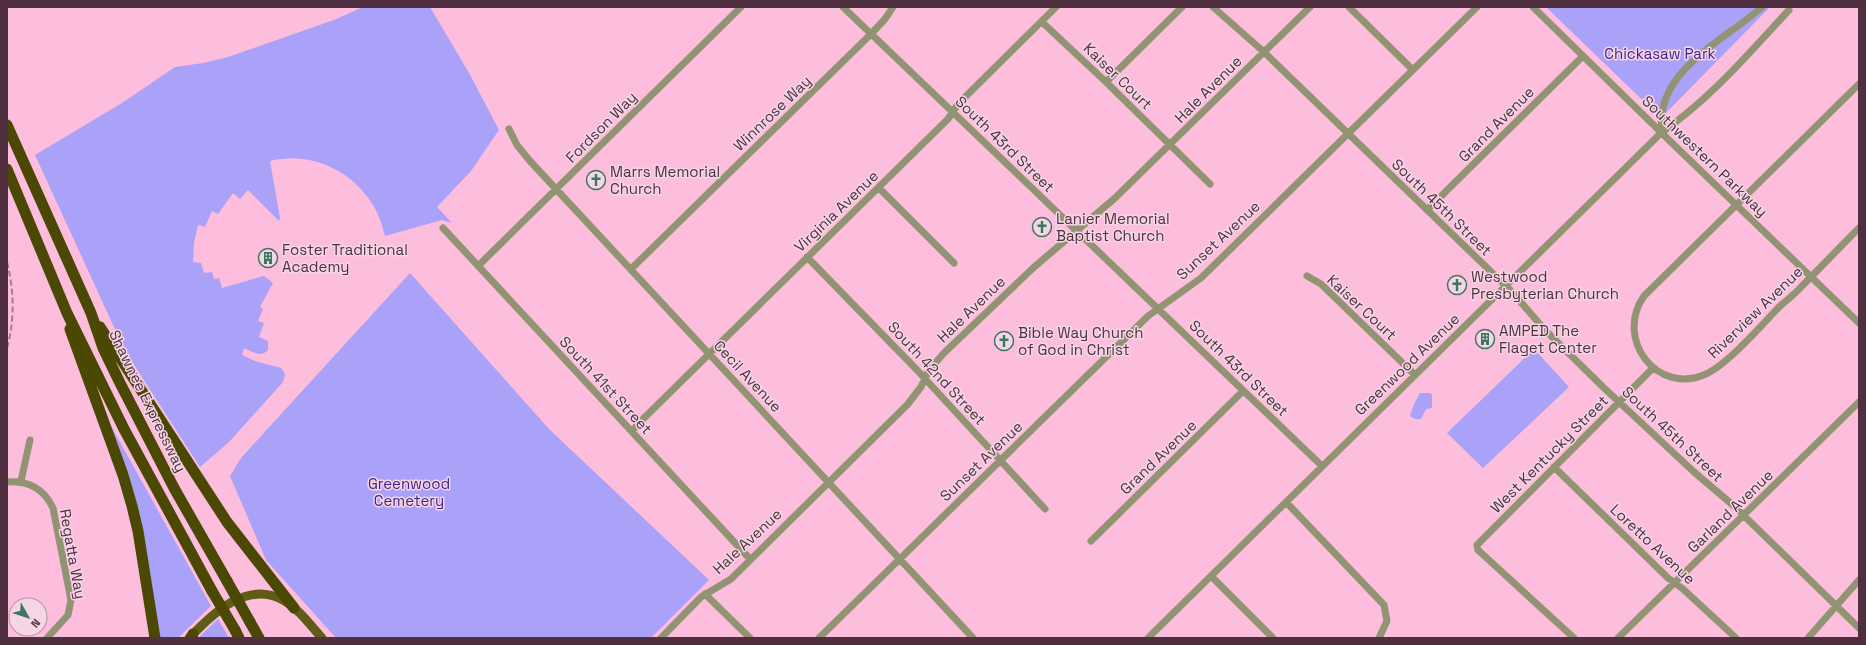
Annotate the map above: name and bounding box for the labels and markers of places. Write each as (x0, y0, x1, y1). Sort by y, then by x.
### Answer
place label: Marrs Memorial Church (610, 162, 720, 198)
church icon: Marrs Memorial Church (585, 169, 607, 191)
place label: Lanier Memorial Baptist Church (1056, 209, 1170, 245)
church icon: Lanier Memorial Baptist Church (1031, 216, 1053, 238)
place label: Foster Traditional Academy (282, 240, 408, 276)
building icon: Foster Traditional Academy (257, 247, 279, 269)
place label: Westwood Presbyterian Church (1471, 267, 1619, 303)
church icon: Westwood Presbyterian Church (1446, 274, 1468, 296)
place label: AMPED The Flaget Center (1499, 321, 1597, 357)
place label: Bible Way Church of God in Christ (1018, 323, 1143, 359)
building icon: AMPED The Flaget Center (1474, 328, 1496, 350)
church icon: Bible Way Church of God in Christ (993, 330, 1015, 352)

